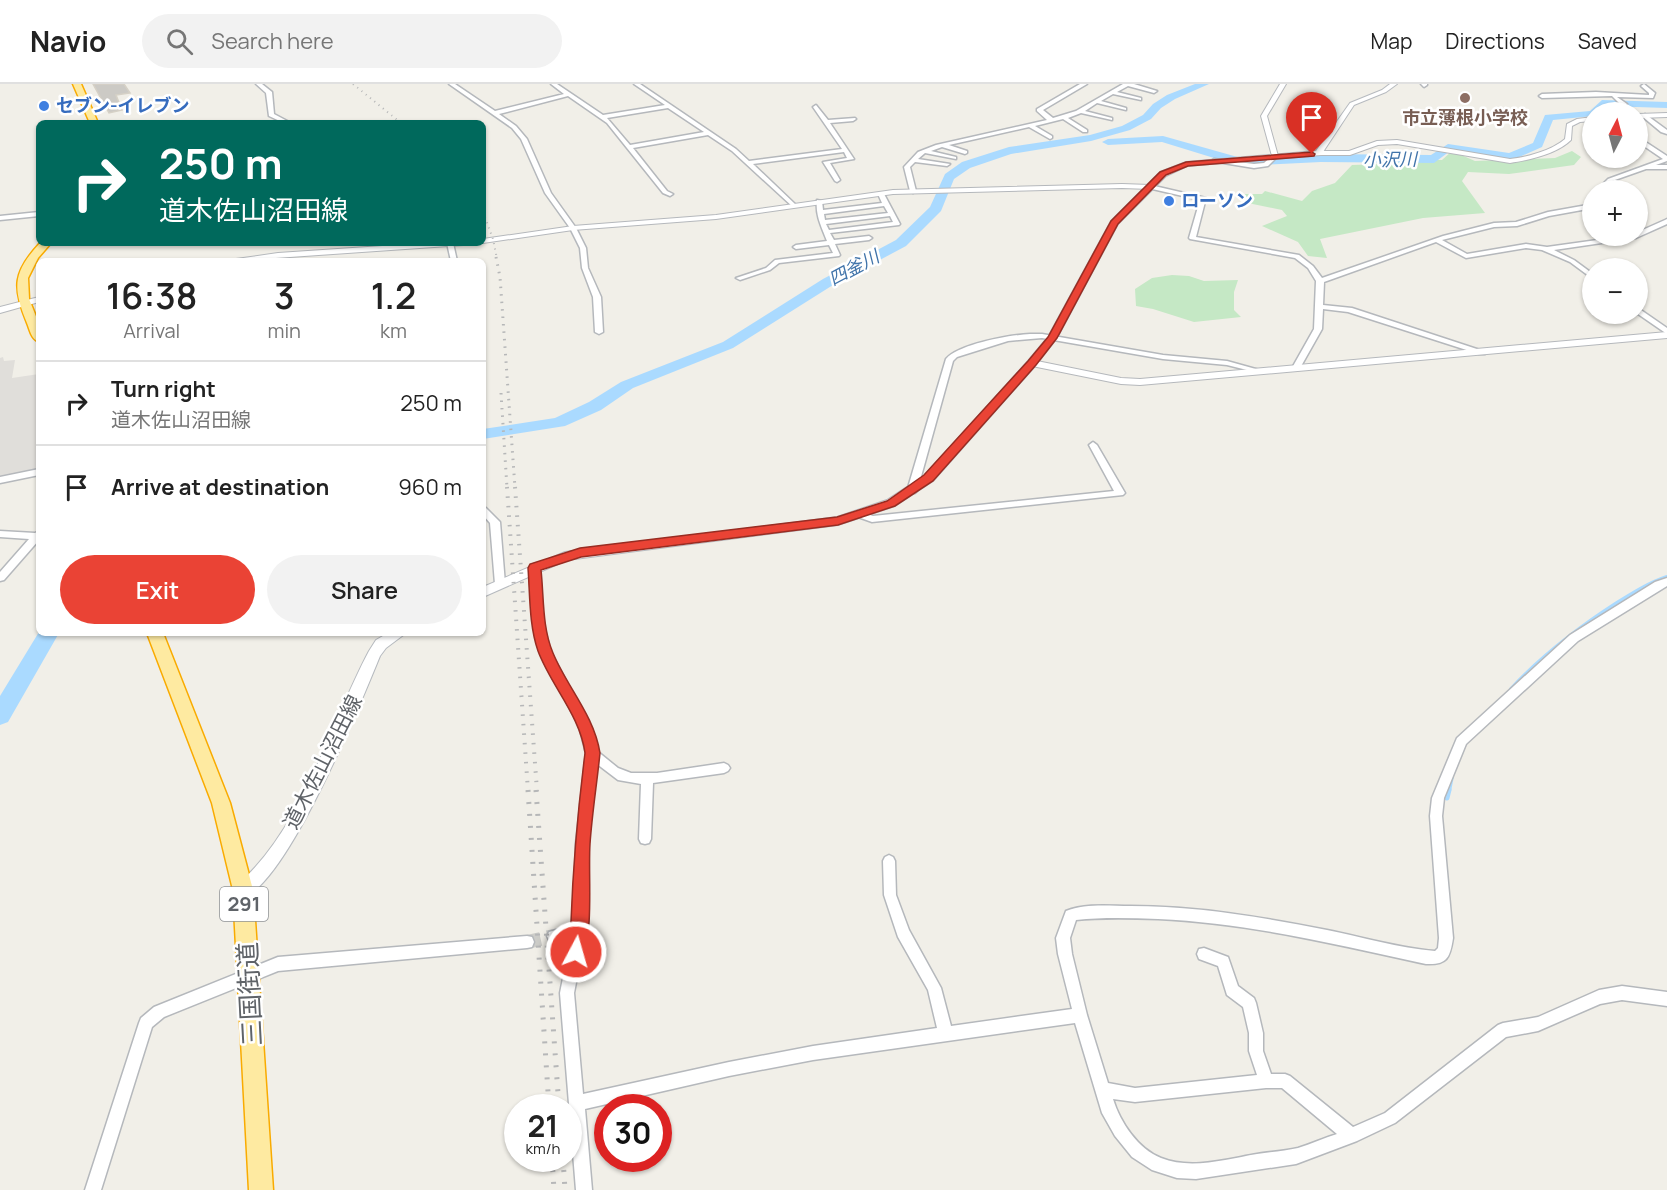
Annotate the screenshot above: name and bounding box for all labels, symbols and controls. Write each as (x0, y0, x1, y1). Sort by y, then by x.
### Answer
search box (142, 14, 562, 68)
text: Navio (30, 22, 106, 60)
icon: search (163, 25, 196, 58)
text: Search here (211, 26, 334, 56)
text: Map (1371, 27, 1412, 55)
text: Directions (1445, 27, 1545, 55)
text: Saved (1578, 27, 1637, 55)
marker: 市立薄根小学校 (1458, 91, 1472, 105)
pin (1286, 92, 1337, 154)
place label: セブン-イレブン (56, 93, 190, 117)
marker: セブン-イレブン (37, 99, 51, 113)
icon: arrive (1295, 101, 1328, 134)
north arrow (1582, 102, 1648, 168)
map controls (1582, 102, 1648, 324)
place label: 市立薄根小学校 (1402, 105, 1528, 129)
text: 250 m (159, 134, 282, 192)
icon: right (60, 144, 138, 222)
water label: 小沢川 (1363, 146, 1419, 171)
button: + (1582, 180, 1648, 246)
place label: ローソン (1181, 188, 1253, 212)
text: 道木佐山沼田線 (159, 191, 348, 228)
marker: ローソン (1162, 194, 1176, 208)
water label: 四釜川 (824, 243, 885, 290)
button: − (1582, 258, 1648, 324)
text: 16:38 (106, 271, 198, 320)
text: 3 (274, 271, 294, 320)
text: 1.2 (371, 271, 416, 320)
text: Arrival (123, 317, 180, 344)
text: min (267, 317, 301, 344)
text: km (380, 317, 407, 344)
text: Turn right (111, 374, 216, 404)
icon: right (60, 387, 93, 420)
text: 250 m (400, 388, 462, 418)
text: 道木佐山沼田線 (111, 406, 251, 433)
icon: arrive (60, 471, 93, 504)
text: Arrive at destination (111, 472, 329, 502)
text: 960 m (398, 472, 462, 502)
button: Exit (60, 555, 255, 624)
button: Share (267, 555, 462, 624)
street label: 道木佐山沼田線 (276, 690, 368, 833)
road number: 291 (220, 887, 268, 921)
position arrow (544, 920, 608, 984)
street label: 三国街道 (228, 941, 270, 1047)
speed limit sign: 30 (594, 1094, 672, 1172)
text: 21 (527, 1105, 559, 1146)
text: km/h (526, 1138, 560, 1159)

